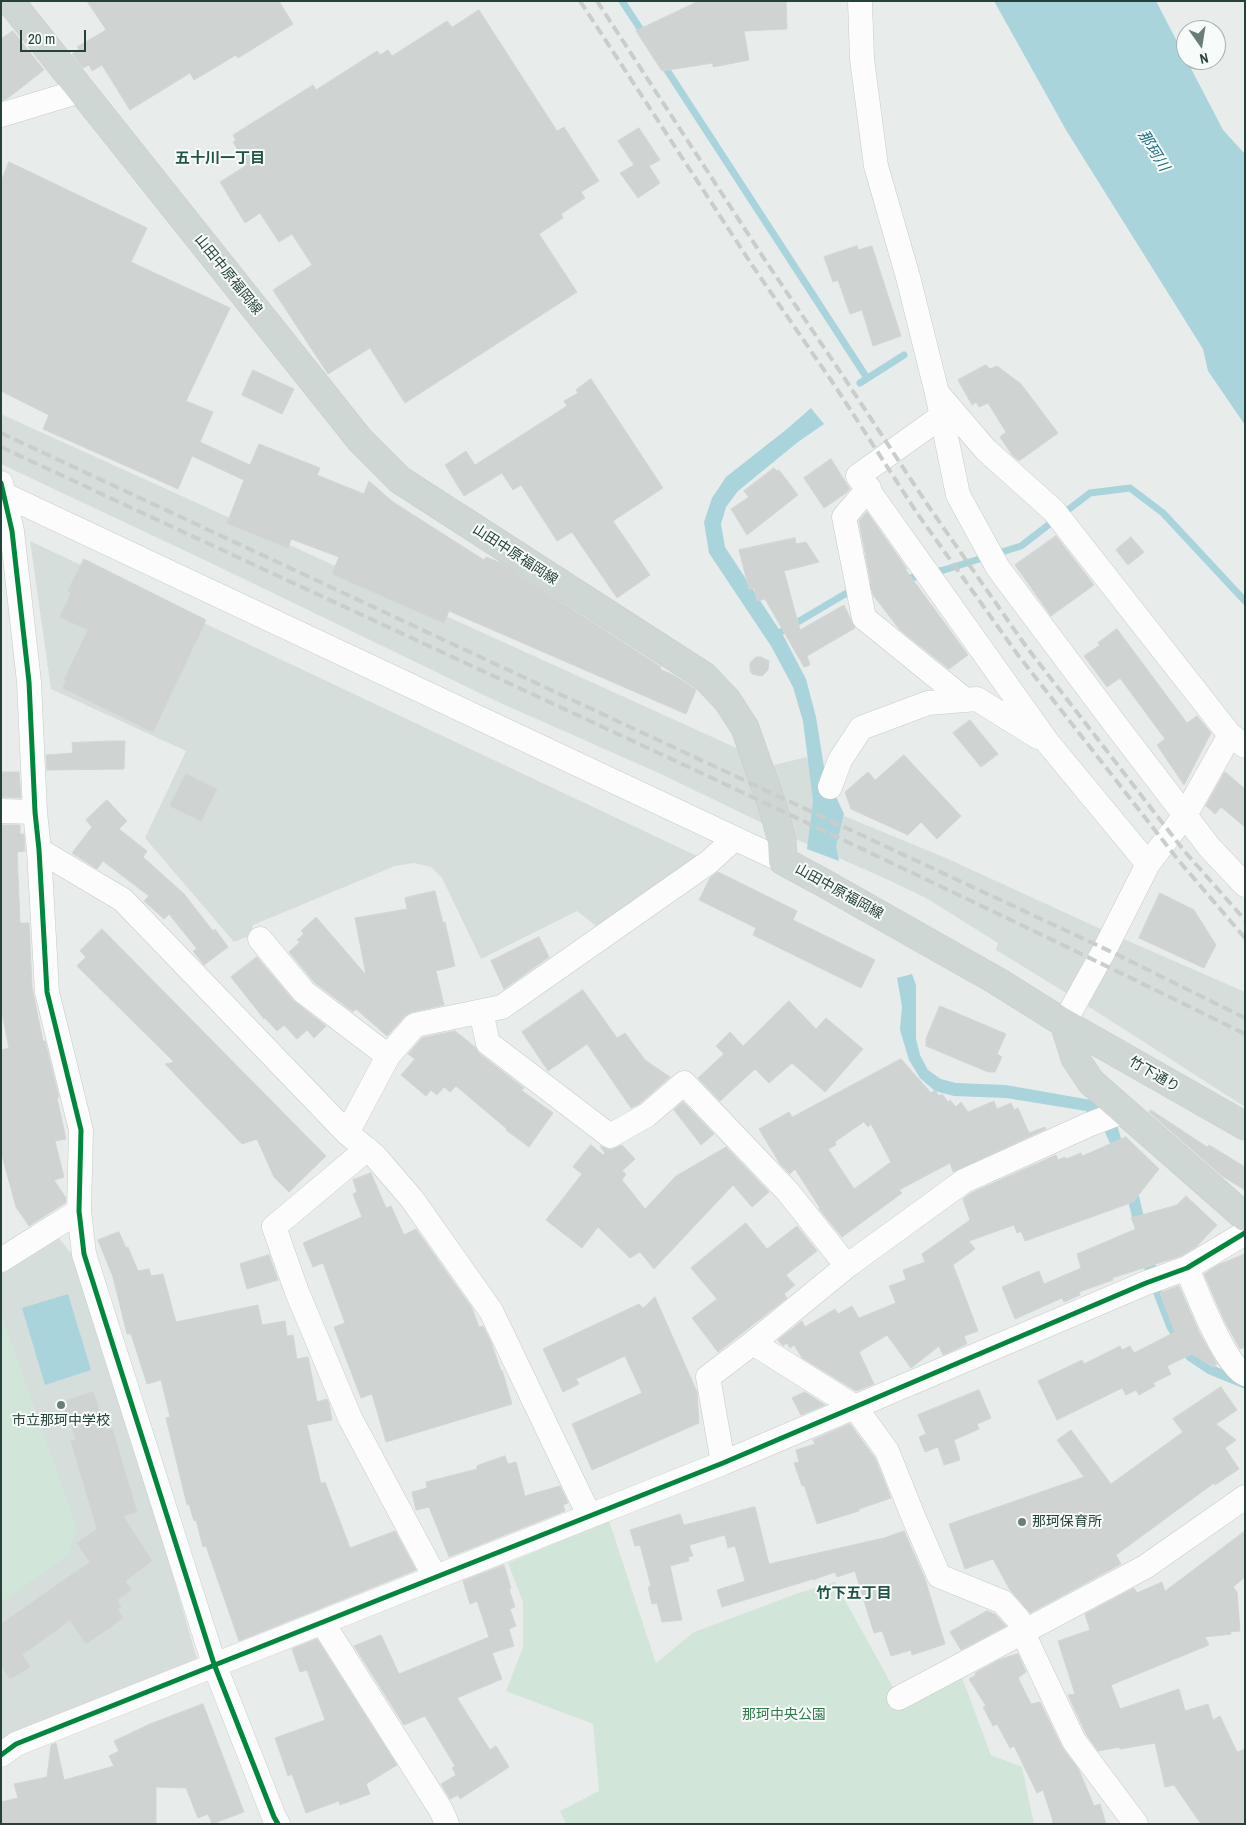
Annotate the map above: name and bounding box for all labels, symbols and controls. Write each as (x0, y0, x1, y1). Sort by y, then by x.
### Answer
scale bar (22, 20, 89, 52)
north arrow (1176, 20, 1226, 70)
text: 20 m (28, 28, 55, 49)
text: N (1198, 49, 1210, 68)
water label: 那珂川 (1133, 127, 1173, 175)
district label: 五十川一丁目 (175, 150, 265, 168)
street label: 山田中原福岡線 (191, 232, 265, 318)
street label: 山田中原福岡線 (469, 521, 561, 589)
street label: 山田中原福岡線 (792, 861, 886, 923)
street label: 竹下通り (1126, 1054, 1182, 1096)
marker: 市立那珂中学校 (55, 1399, 67, 1411)
place label: 市立那珂中学校 (12, 1413, 110, 1429)
place label: 那珂保育所 (1032, 1514, 1102, 1530)
marker: 那珂保育所 (1016, 1516, 1028, 1528)
district label: 竹下五丁目 (817, 1585, 891, 1603)
park label: 那珂中央公園 (742, 1707, 826, 1723)

